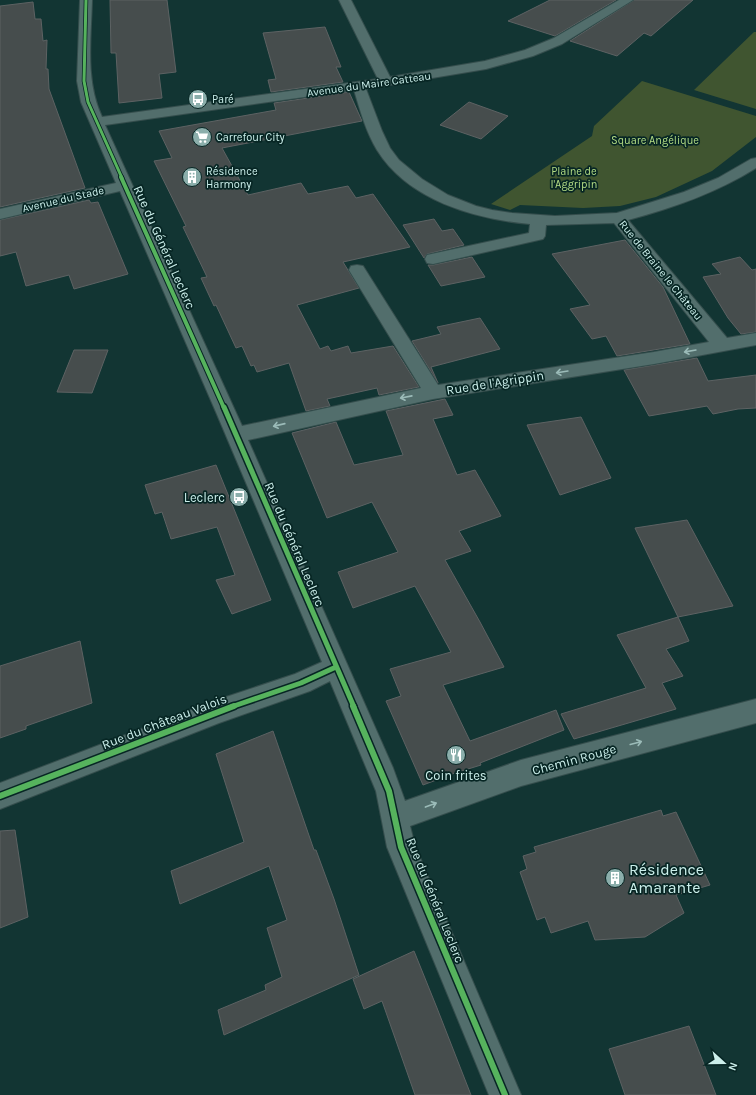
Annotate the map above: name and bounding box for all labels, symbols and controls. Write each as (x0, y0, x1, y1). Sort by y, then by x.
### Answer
street label: Avenue du Maire Catteau (306, 69, 432, 100)
bus stop icon: Paré (187, 88, 209, 110)
place label: Paré (212, 93, 234, 106)
supermarket icon: Carrefour City (191, 126, 213, 148)
place label: Carrefour City (216, 131, 285, 144)
park label: Square Angélique (611, 134, 699, 147)
place label: Résidence Harmony (206, 165, 258, 191)
park label: Plaine de l'Aggripin (551, 165, 597, 191)
building icon: Résidence Harmony (181, 166, 203, 188)
street label: Rue du Général Leclerc (131, 183, 199, 311)
street label: Avenue du Stade (21, 184, 106, 215)
street label: Rue de Braine le Château (616, 218, 705, 323)
one-way arrow (684, 347, 697, 355)
street label: Rue de l'Agrippin (445, 367, 545, 398)
one-way arrow (556, 368, 569, 376)
one-way arrow (400, 393, 413, 401)
one-way arrow (273, 421, 286, 429)
street label: Rue du Général Leclerc (262, 480, 328, 609)
bus stop icon: Leclerc (228, 486, 250, 508)
place label: Leclerc (184, 490, 225, 505)
street label: Rue du Château Valois (100, 691, 229, 752)
one-way arrow (629, 739, 642, 746)
street label: Chemin Rouge (530, 741, 618, 778)
restaurant icon: Coin frites (445, 744, 467, 766)
place label: Coin frites (425, 768, 487, 783)
one-way arrow (424, 800, 436, 808)
street label: Rue du Général Leclerc (404, 835, 468, 965)
place label: Résidence Amarante (629, 860, 704, 897)
building icon: Résidence Amarante (604, 867, 626, 889)
north arrow (704, 1043, 744, 1083)
text: N (725, 1060, 740, 1072)

